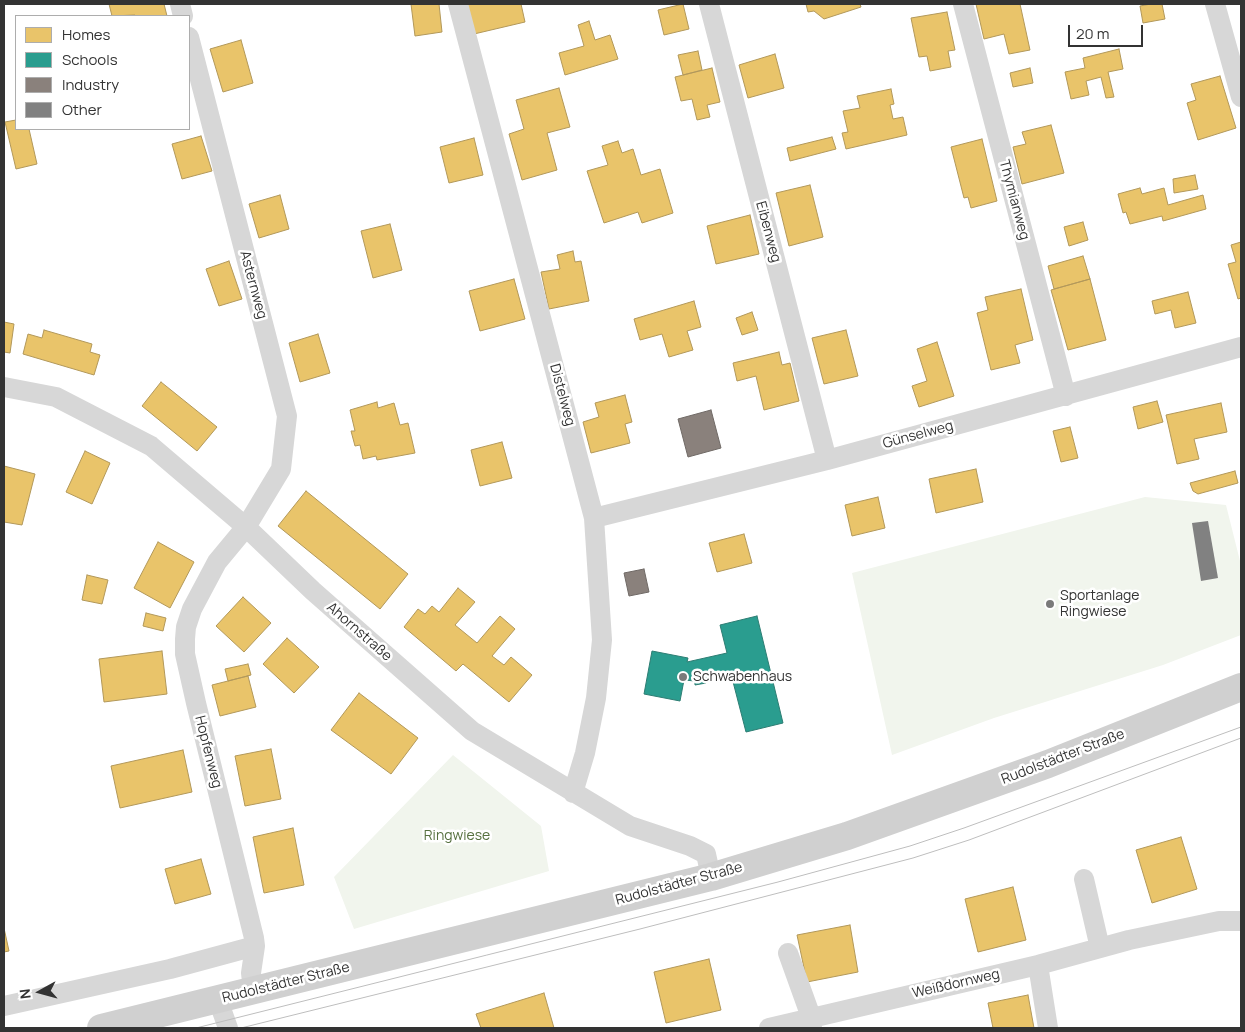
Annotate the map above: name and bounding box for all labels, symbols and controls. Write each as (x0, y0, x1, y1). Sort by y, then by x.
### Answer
legend (15, 15, 190, 130)
scale bar (1070, 15, 1145, 47)
text: 20 m (1076, 23, 1109, 44)
text: Homes (62, 24, 110, 45)
text: Schools (62, 49, 118, 70)
text: Industry (62, 74, 119, 95)
text: Other (62, 99, 102, 120)
street label: Thymianweg (995, 158, 1033, 242)
street label: Eibenweg (752, 200, 784, 264)
street label: Asternweg (236, 249, 270, 321)
street label: Distelweg (546, 362, 578, 428)
street label: Günselweg (881, 418, 955, 452)
place label: Sportanlage Ringwiese (1060, 588, 1139, 620)
marker: Sportanlage Ringwiese (1044, 598, 1056, 610)
street label: Ahornstraße (323, 599, 395, 665)
place label: Schwabenhaus (693, 669, 792, 685)
marker: Schwabenhaus (677, 671, 689, 683)
street label: Hopfenweg (191, 714, 225, 790)
street label: Rudolstädter Straße (999, 726, 1127, 788)
park label: Ringwiese (424, 828, 490, 844)
street label: Rudolstädter Straße (614, 859, 744, 909)
street label: Rudolstädter Straße (221, 959, 351, 1007)
street label: Weißdornweg (911, 966, 1001, 1002)
north arrow (15, 967, 65, 1017)
text: N (15, 988, 35, 1000)

